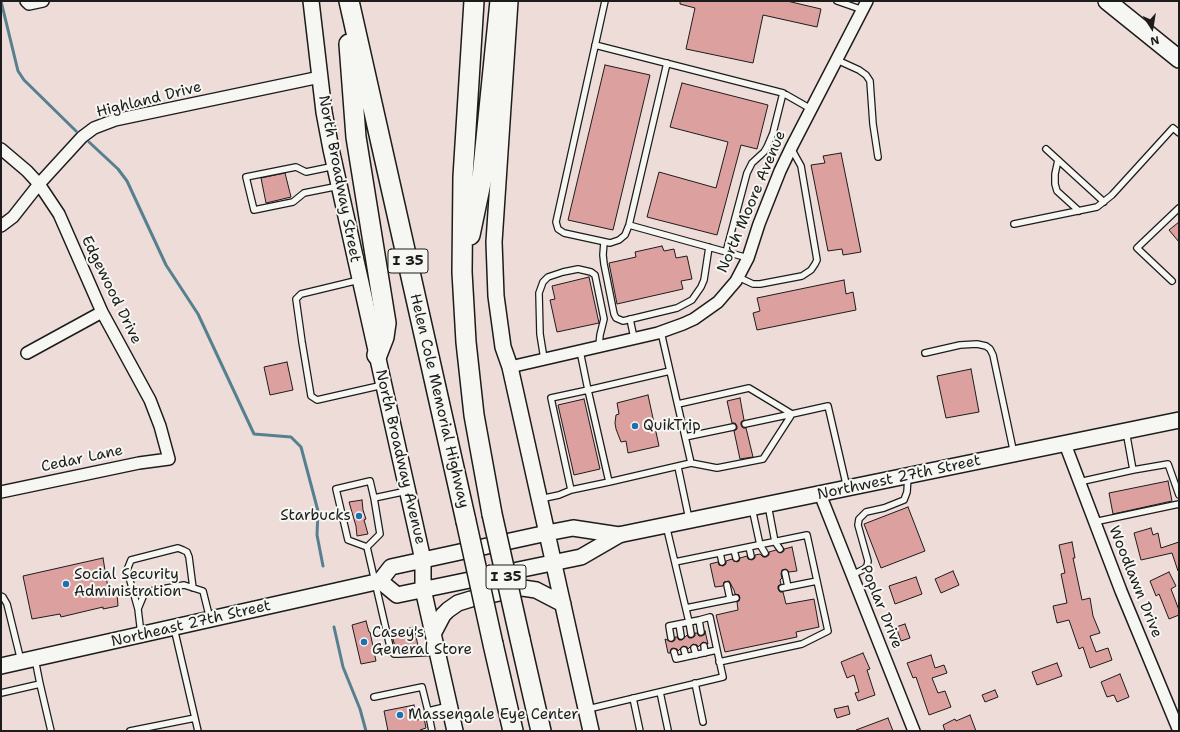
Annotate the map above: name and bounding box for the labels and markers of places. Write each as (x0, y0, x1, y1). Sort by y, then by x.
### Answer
place label: QuikTrip (643, 417, 701, 435)
marker: QuikTrip (630, 421, 640, 431)
place label: Starbucks (280, 507, 351, 525)
marker: Starbucks (354, 511, 364, 521)
place label: Social Security Administration (74, 566, 181, 601)
marker: Social Security Administration (61, 579, 71, 589)
place label: Casey's General Store (372, 624, 472, 659)
marker: Casey's General Store (359, 637, 369, 647)
place label: Massengale Eye Center (408, 706, 578, 724)
marker: Massengale Eye Center (395, 710, 405, 720)

